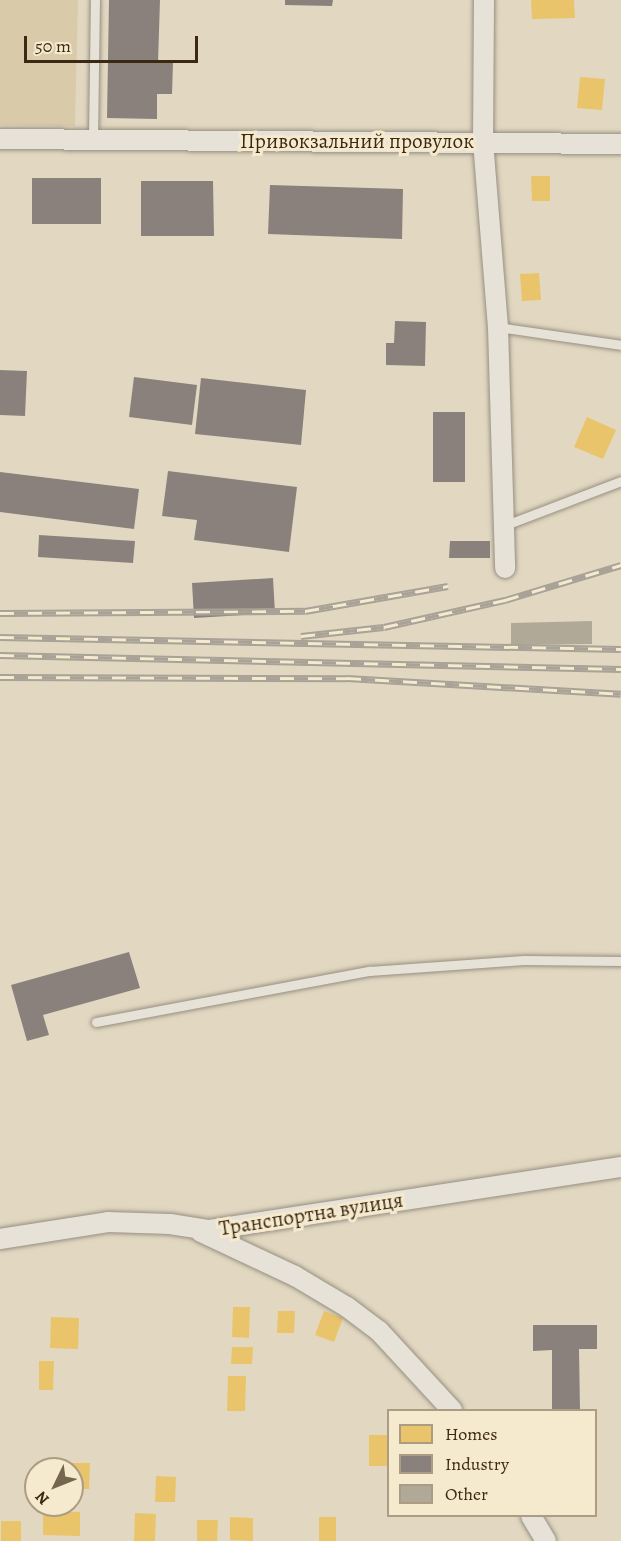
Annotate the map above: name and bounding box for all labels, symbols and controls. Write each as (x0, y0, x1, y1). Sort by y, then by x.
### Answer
scale bar (27, 24, 201, 62)
text: 50 m (35, 34, 71, 58)
street label: Привокзальний провулок (240, 128, 474, 154)
street label: Транспортна вулиця (217, 1187, 405, 1241)
legend (387, 1409, 597, 1517)
text: Homes (445, 1422, 497, 1446)
text: Industry (445, 1452, 509, 1476)
north arrow (24, 1457, 84, 1517)
text: Other (445, 1482, 488, 1506)
text: N (30, 1486, 54, 1510)

